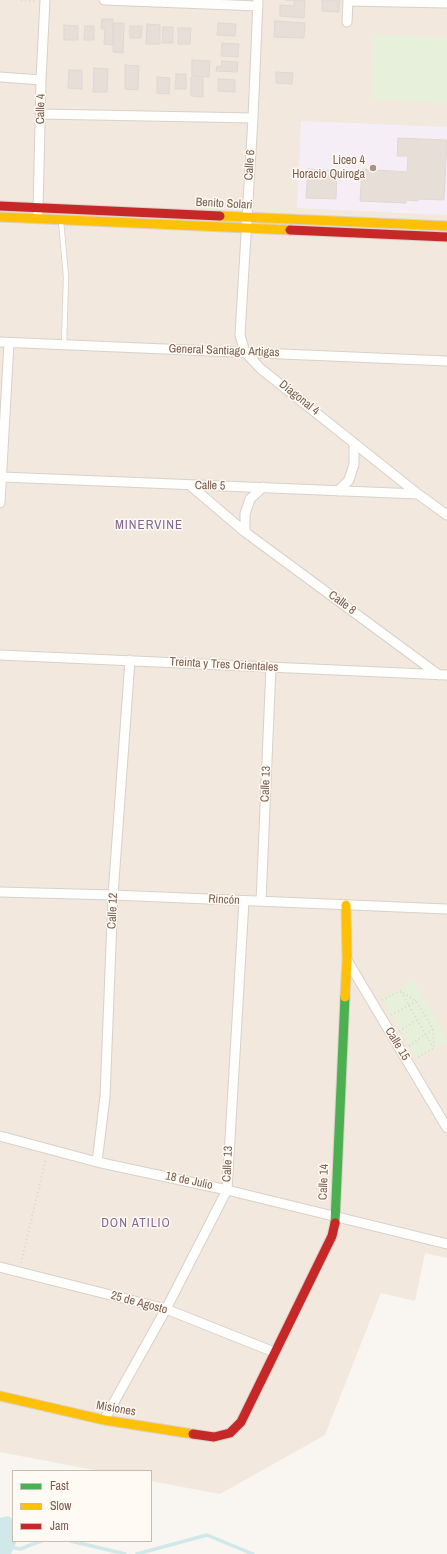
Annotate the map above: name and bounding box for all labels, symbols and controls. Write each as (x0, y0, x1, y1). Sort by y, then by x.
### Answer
street label: Calle 4 (34, 94, 48, 124)
street label: Calle 6 (242, 149, 258, 181)
place label: Liceo 4 Horacio Quiroga (292, 154, 365, 182)
marker: Liceo 4 Horacio Quiroga (368, 163, 378, 173)
street label: Benito Solari (195, 195, 253, 213)
street label: General Santiago Artigas (168, 342, 280, 360)
street label: Diagonal 4 (276, 377, 322, 419)
street label: Calle 5 (195, 479, 225, 493)
district label: MINERVINE (115, 518, 183, 534)
street label: Calle 8 (325, 588, 359, 618)
street label: Treinta y Tres Orientales (169, 655, 279, 675)
street label: Calle 13 (258, 766, 274, 802)
street label: Rincón (208, 892, 240, 908)
street label: Calle 12 (105, 893, 121, 929)
street label: Calle 15 (382, 1025, 412, 1063)
street label: Calle 13 (220, 1146, 236, 1182)
street label: Calle 14 (316, 1164, 332, 1200)
street label: 18 de Julio (164, 1169, 214, 1193)
district label: DON ATILIO (101, 1216, 171, 1232)
street label: 25 de Agosto (109, 1289, 169, 1317)
street label: Misiones (95, 1398, 137, 1420)
legend (12, 1470, 152, 1542)
text: Fast (50, 1478, 69, 1494)
text: Slow (50, 1498, 71, 1514)
text: Jam (50, 1518, 69, 1534)

